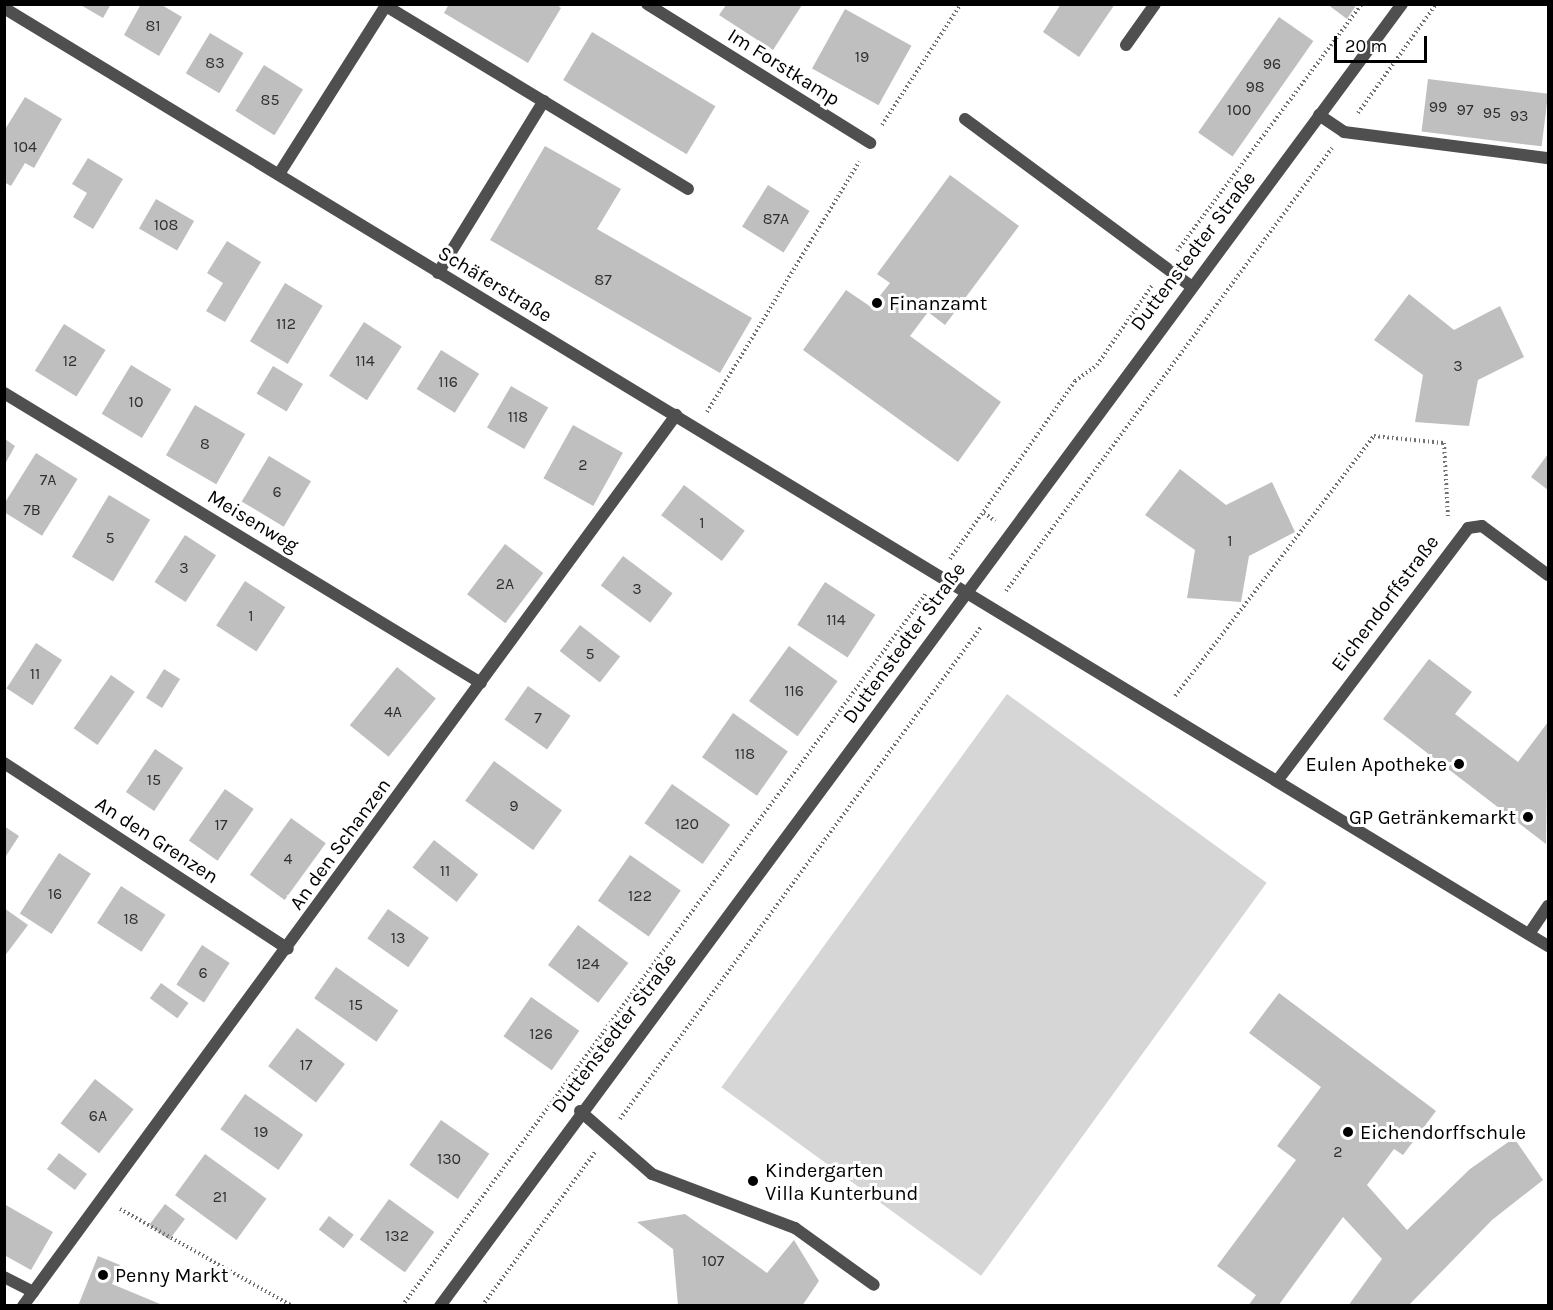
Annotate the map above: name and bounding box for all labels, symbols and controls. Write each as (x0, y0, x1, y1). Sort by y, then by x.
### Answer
house number: 81 (145, 16, 161, 36)
street label: Im Forstkamp (723, 23, 845, 111)
scale bar (1337, 24, 1430, 62)
text: 20 m (1345, 35, 1387, 57)
house number: 19 (855, 47, 869, 67)
house number: 83 (205, 53, 225, 73)
house number: 96 (1263, 54, 1281, 74)
house number: 98 (1245, 77, 1265, 97)
house number: 85 (261, 90, 279, 110)
house number: 99 (1429, 97, 1447, 117)
house number: 100 (1227, 100, 1251, 120)
house number: 97 (1457, 100, 1473, 120)
house number: 95 (1483, 103, 1501, 123)
house number: 93 (1510, 106, 1528, 126)
house number: 104 (13, 137, 37, 157)
street label: Duttenstedter Straße (1125, 167, 1261, 335)
house number: 87A (763, 209, 789, 229)
house number: 108 (154, 215, 178, 235)
street label: Schäferstraße (434, 241, 556, 327)
house number: 87 (594, 270, 612, 290)
place label: Finanzamt (889, 291, 987, 315)
marker: Finanzamt (870, 296, 884, 310)
house number: 112 (276, 314, 296, 334)
house number: 12 (63, 351, 77, 371)
house number: 114 (355, 351, 375, 371)
house number: 3 (1453, 356, 1463, 376)
house number: 116 (438, 372, 458, 392)
house number: 10 (129, 392, 143, 412)
house number: 118 (508, 407, 528, 427)
house number: 8 (200, 434, 210, 454)
house number: 2 (578, 455, 588, 475)
house number: 7A (40, 470, 56, 490)
house number: 6 (272, 482, 282, 502)
street label: Meisenweg (203, 484, 303, 558)
house number: 7B (23, 500, 41, 520)
house number: 1 (699, 513, 705, 533)
house number: 5 (105, 528, 115, 548)
street label: Eichendorffstraße (1326, 530, 1444, 676)
house number: 1 (1227, 531, 1233, 551)
house number: 3 (179, 558, 189, 578)
street label: Duttenstedter Straße (838, 558, 970, 728)
house number: 2A (496, 574, 514, 594)
house number: 3 (632, 579, 642, 599)
house number: 1 (248, 606, 254, 626)
house number: 114 (826, 610, 846, 630)
house number: 5 (585, 644, 595, 664)
house number: 11 (30, 664, 40, 684)
house number: 116 (784, 681, 804, 701)
house number: 4A (384, 702, 402, 722)
house number: 7 (534, 708, 542, 728)
house number: 118 (735, 744, 755, 764)
place label: Eulen Apotheke (1305, 752, 1447, 776)
marker: Eulen Apotheke (1452, 757, 1466, 771)
house number: 15 (147, 770, 161, 790)
street label: An den Schanzen (284, 774, 396, 914)
street label: An den Grenzen (91, 791, 223, 889)
house number: 9 (509, 796, 519, 816)
place label: GP Getränkemarkt (1349, 805, 1516, 829)
marker: GP Getränkemarkt (1521, 810, 1535, 824)
house number: 120 (675, 814, 699, 834)
house number: 17 (215, 815, 227, 835)
house number: 4 (284, 849, 292, 869)
house number: 11 (440, 861, 450, 881)
house number: 16 (48, 884, 62, 904)
house number: 122 (628, 886, 652, 906)
house number: 18 (123, 909, 139, 929)
house number: 13 (391, 928, 405, 948)
street label: Duttenstedter Straße (546, 949, 682, 1117)
house number: 124 (576, 954, 600, 974)
house number: 6 (198, 963, 208, 983)
house number: 15 (349, 995, 363, 1015)
house number: 126 (529, 1024, 553, 1044)
house number: 17 (300, 1055, 312, 1075)
house number: 6A (89, 1106, 107, 1126)
place label: Eichendorffschule (1360, 1120, 1526, 1144)
house number: 19 (254, 1122, 268, 1142)
marker: Eichendorffschule (1341, 1125, 1355, 1139)
house number: 2 (1333, 1142, 1343, 1162)
house number: 130 (437, 1149, 461, 1169)
place label: Kindergarten Villa Kunterbund (765, 1158, 918, 1205)
marker: Kindergarten Villa Kunterbund (746, 1174, 760, 1188)
house number: 21 (213, 1187, 227, 1207)
house number: 132 (385, 1226, 409, 1246)
house number: 107 (702, 1251, 724, 1271)
place label: Penny Markt (115, 1263, 229, 1287)
marker: Penny Markt (96, 1268, 110, 1282)

